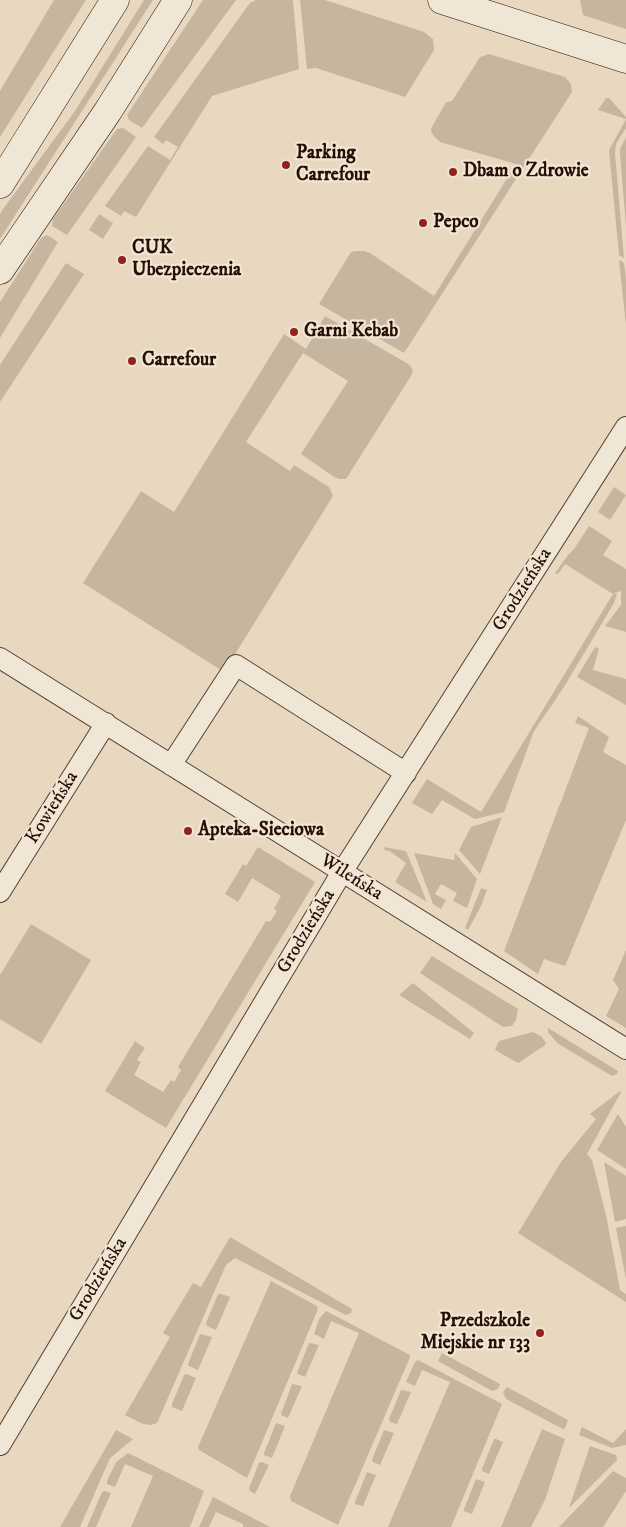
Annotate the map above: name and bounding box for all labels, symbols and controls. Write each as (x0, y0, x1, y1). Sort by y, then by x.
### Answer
place label: Parking Carrefour (296, 143, 370, 187)
marker: Parking Carrefour (280, 159, 292, 171)
place label: Dbam o Zdrowie (463, 161, 589, 183)
marker: Dbam o Zdrowie (447, 166, 459, 178)
place label: Pepco (433, 212, 479, 234)
marker: Pepco (417, 217, 429, 229)
place label: CUK Ubezpieczenia (132, 238, 241, 282)
marker: CUK Ubezpieczenia (116, 254, 128, 266)
place label: Garni Kebab (304, 321, 398, 343)
marker: Garni Kebab (288, 326, 300, 338)
place label: Carrefour (142, 350, 216, 372)
marker: Carrefour (126, 355, 138, 367)
street label: Grodzieńska (488, 544, 558, 636)
street label: Kowieńska (22, 768, 84, 848)
place label: Apteka-Sieciowa (198, 820, 324, 842)
marker: Apteka-Sieciowa (182, 825, 194, 837)
street label: Wileńska (315, 850, 387, 906)
street label: Grodzieńska (273, 886, 341, 978)
street label: Grodzieńska (65, 1234, 133, 1326)
place label: Przedszkole Miejskie nr 133 (420, 1311, 530, 1355)
marker: Przedszkole Miejskie nr 133 (534, 1327, 546, 1339)

